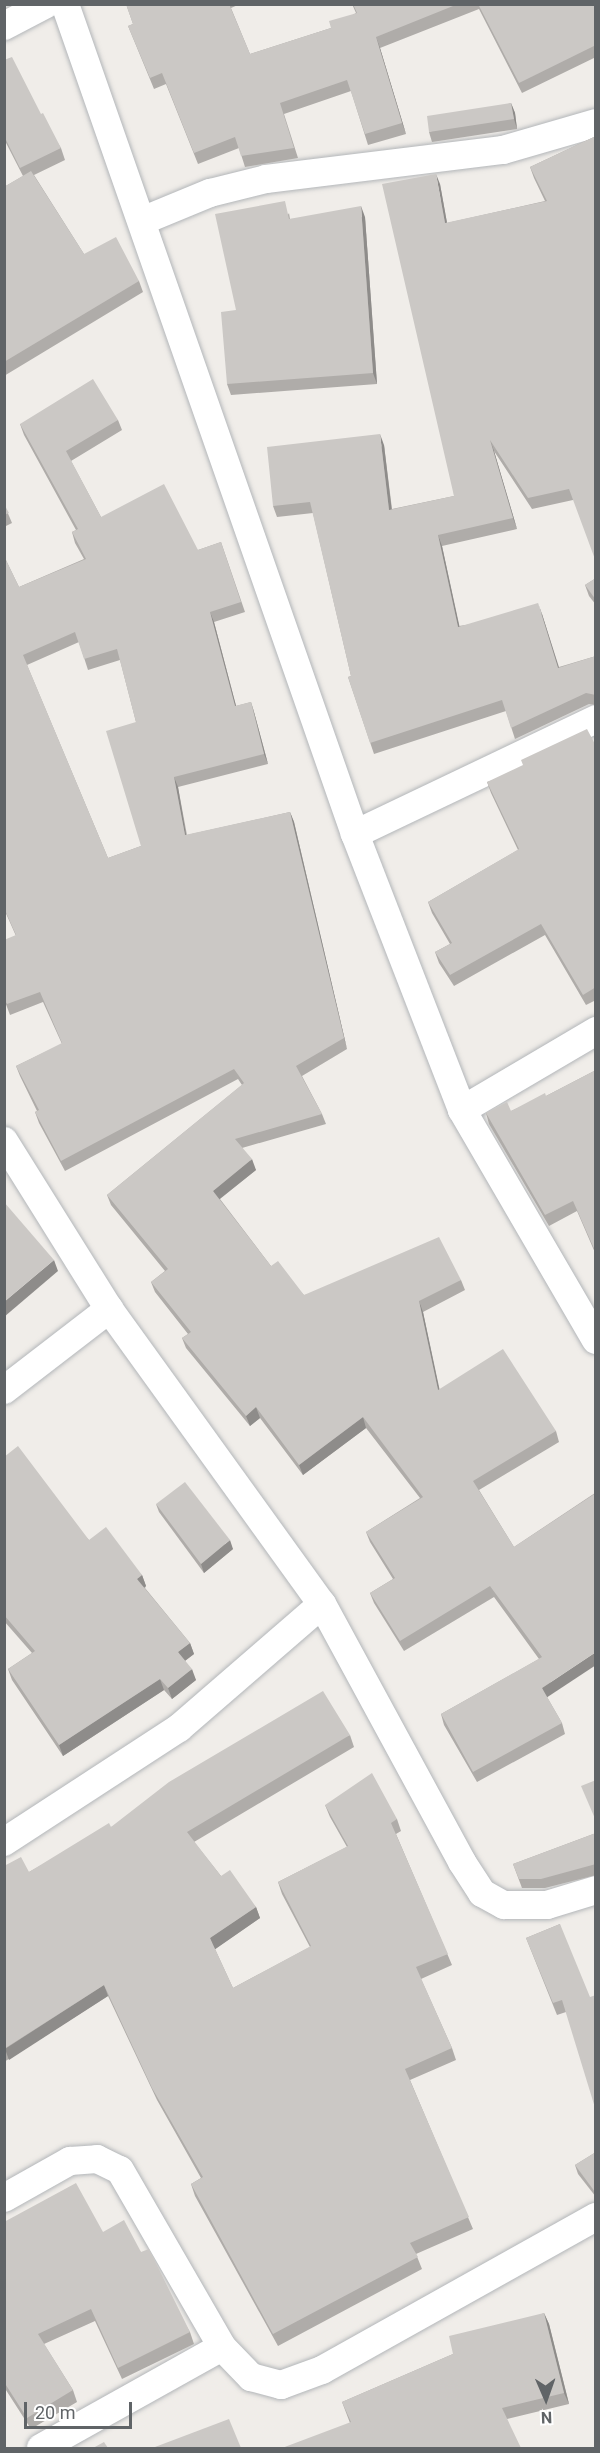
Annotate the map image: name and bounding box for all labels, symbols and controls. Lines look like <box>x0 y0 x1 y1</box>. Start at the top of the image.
north arrow <box>516 2369 576 2429</box>
scale bar <box>27 2390 135 2428</box>
text: 20 m <box>35 2402 75 2423</box>
text: N <box>541 2408 553 2427</box>

